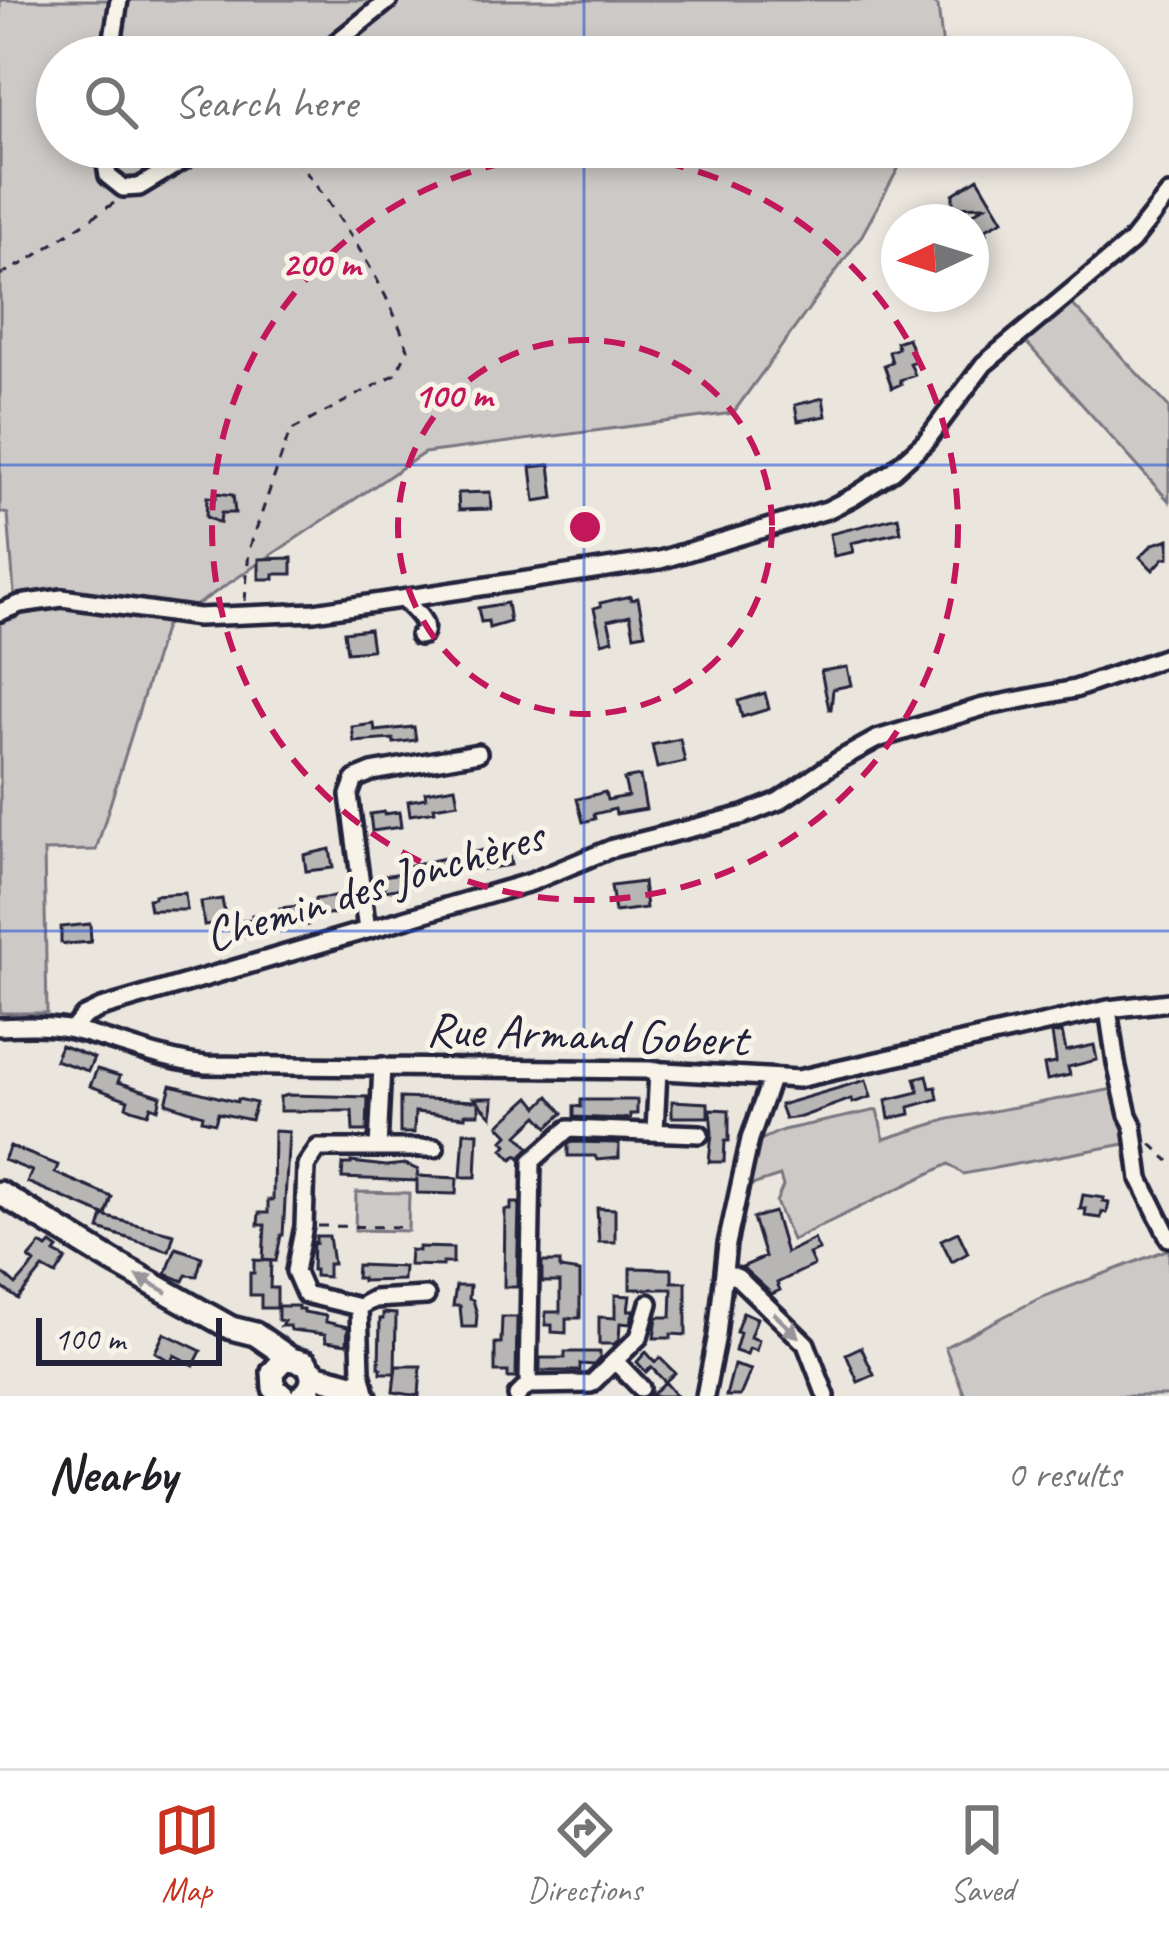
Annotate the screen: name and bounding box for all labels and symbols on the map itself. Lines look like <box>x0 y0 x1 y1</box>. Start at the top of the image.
north arrow <box>881 204 989 312</box>
text: 200 m <box>282 241 363 287</box>
text: 100 m <box>414 372 495 418</box>
centre of rings <box>564 506 606 548</box>
street label: Chemin des Jonchères <box>197 804 554 965</box>
street label: Rue Armand Gobert <box>425 998 753 1070</box>
one-way arrow <box>135 1274 169 1295</box>
one-way arrow <box>771 1311 800 1339</box>
scale bar <box>36 1312 222 1365</box>

